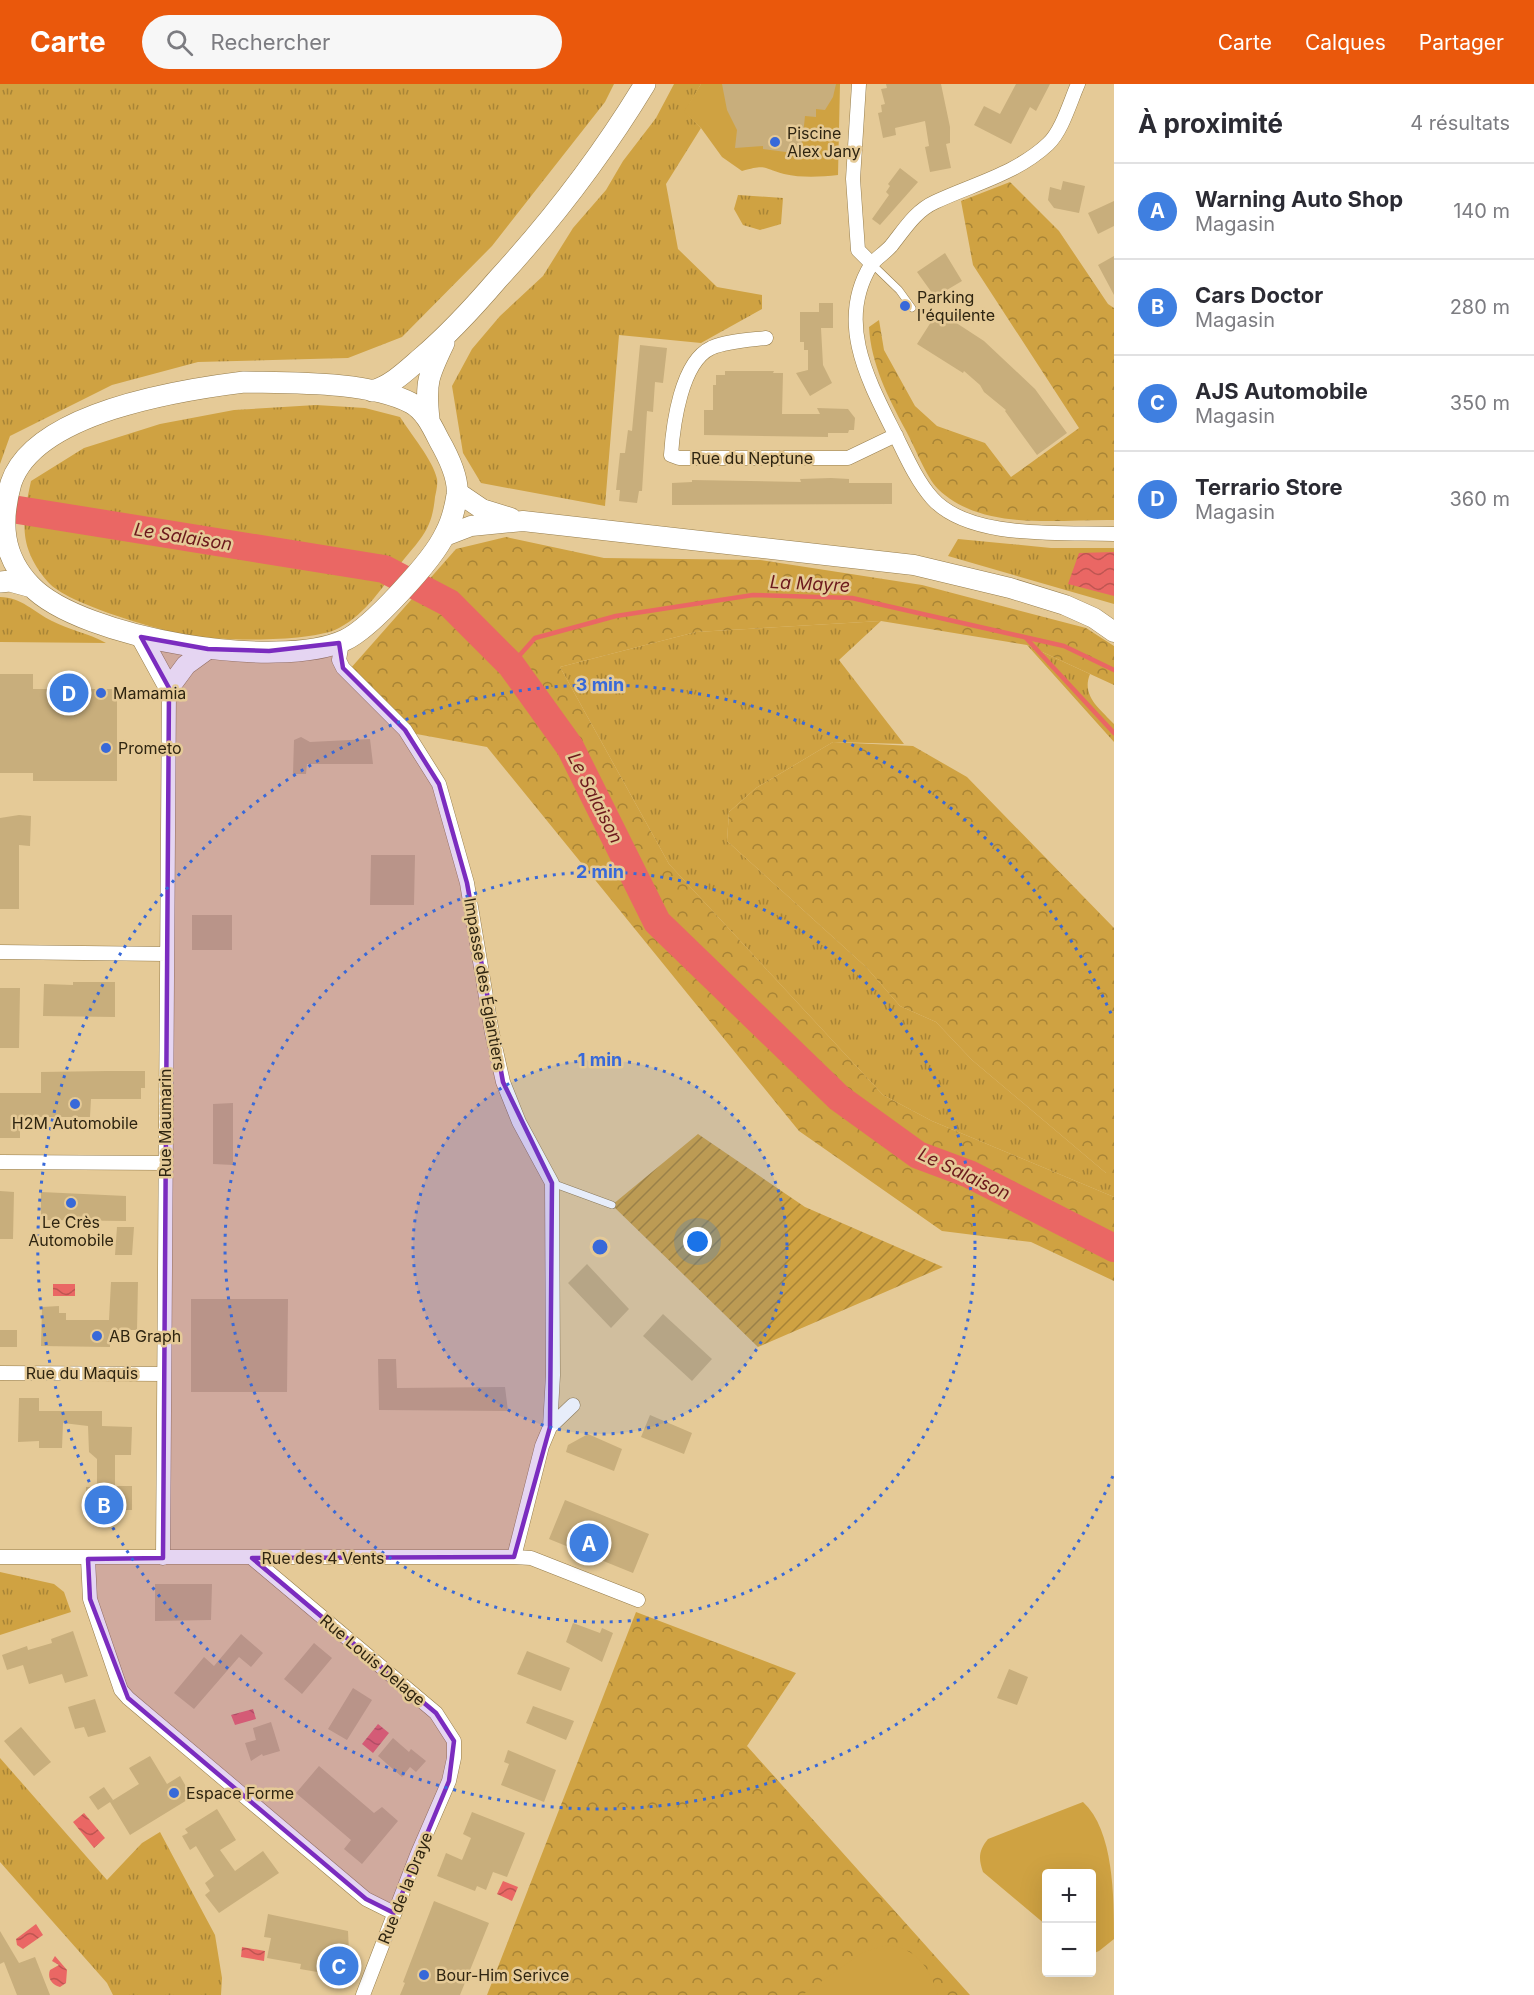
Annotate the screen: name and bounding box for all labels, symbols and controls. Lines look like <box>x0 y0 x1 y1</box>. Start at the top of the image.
search box <box>142 15 562 69</box>
text: Carte <box>30 25 106 59</box>
icon: search <box>163 26 196 59</box>
text: Rechercher <box>211 29 330 55</box>
text: Carte <box>1218 30 1272 55</box>
text: Calques <box>1305 30 1386 55</box>
text: Partager <box>1419 30 1504 55</box>
text: À proximité <box>1138 108 1283 139</box>
text: 4 résultats <box>1410 111 1510 135</box>
place label: Piscine Alex Jany <box>787 123 860 161</box>
marker: Piscine Alex Jany <box>768 135 782 149</box>
text: Warning Auto Shop <box>1195 186 1403 212</box>
text: A <box>1150 199 1165 223</box>
text: 140 m <box>1453 199 1510 223</box>
text: Magasin <box>1195 212 1275 236</box>
text: Cars Doctor <box>1195 282 1323 308</box>
place label: Parking l'équilente <box>917 287 995 325</box>
text: B <box>1151 295 1164 319</box>
text: 280 m <box>1450 295 1510 319</box>
marker: Parking l'équilente <box>898 299 912 313</box>
text: Magasin <box>1195 308 1275 332</box>
text: AJS Automobile <box>1195 378 1368 404</box>
text: C <box>1150 391 1165 415</box>
text: 350 m <box>1450 391 1510 415</box>
text: Magasin <box>1195 404 1275 428</box>
street label: Rue du Neptune <box>691 448 813 468</box>
text: Terrario Store <box>1195 474 1343 500</box>
text: D <box>1150 487 1165 511</box>
text: 360 m <box>1449 487 1510 511</box>
text: Magasin <box>1195 500 1275 524</box>
water label: Le Salaison <box>133 518 234 555</box>
water label: La Mayre <box>769 571 851 596</box>
pin: D <box>50 670 88 716</box>
text: 3 min <box>576 674 624 695</box>
place label: Mamamia <box>113 683 186 703</box>
marker: Mamamia <box>94 686 108 700</box>
place label: Prometo <box>118 738 182 758</box>
marker: Prometo <box>99 741 113 755</box>
water label: Le Salaison <box>564 749 627 847</box>
text: 2 min <box>576 861 624 882</box>
street label: Impasse des Églantiers <box>460 896 510 1072</box>
text: 1 min <box>578 1049 622 1070</box>
street label: Rue Maumarin <box>155 1068 175 1178</box>
marker: H2M Automobile <box>68 1097 82 1111</box>
place label: H2M Automobile <box>12 1113 138 1133</box>
water label: Le Salaison <box>915 1143 1013 1204</box>
marker: Le Crès Automobile <box>64 1196 78 1210</box>
place label: Le Crès Automobile <box>28 1212 114 1250</box>
your location <box>683 1227 712 1256</box>
centre of rings <box>590 1237 610 1257</box>
place label: AB Graph <box>109 1326 181 1346</box>
marker: AB Graph <box>90 1329 104 1343</box>
street label: Rue du Maquis <box>26 1363 138 1383</box>
pin: B <box>84 1482 124 1528</box>
pin: A <box>570 1520 608 1566</box>
street label: Rue des 4 Vents <box>261 1548 385 1568</box>
street label: Rue Louis Delage <box>316 1610 430 1710</box>
place label: Espace Forme <box>186 1783 294 1803</box>
marker: Espace Forme <box>167 1786 181 1800</box>
street label: Rue de la Draye <box>373 1829 437 1947</box>
map controls <box>1042 1869 1096 1977</box>
button: + <box>1042 1869 1096 1923</box>
button: − <box>1042 1923 1096 1977</box>
pin: C <box>320 1944 358 1988</box>
place label: Bour-Him Serivce <box>436 1965 569 1985</box>
marker: Bour-Him Serivce <box>417 1968 431 1982</box>

